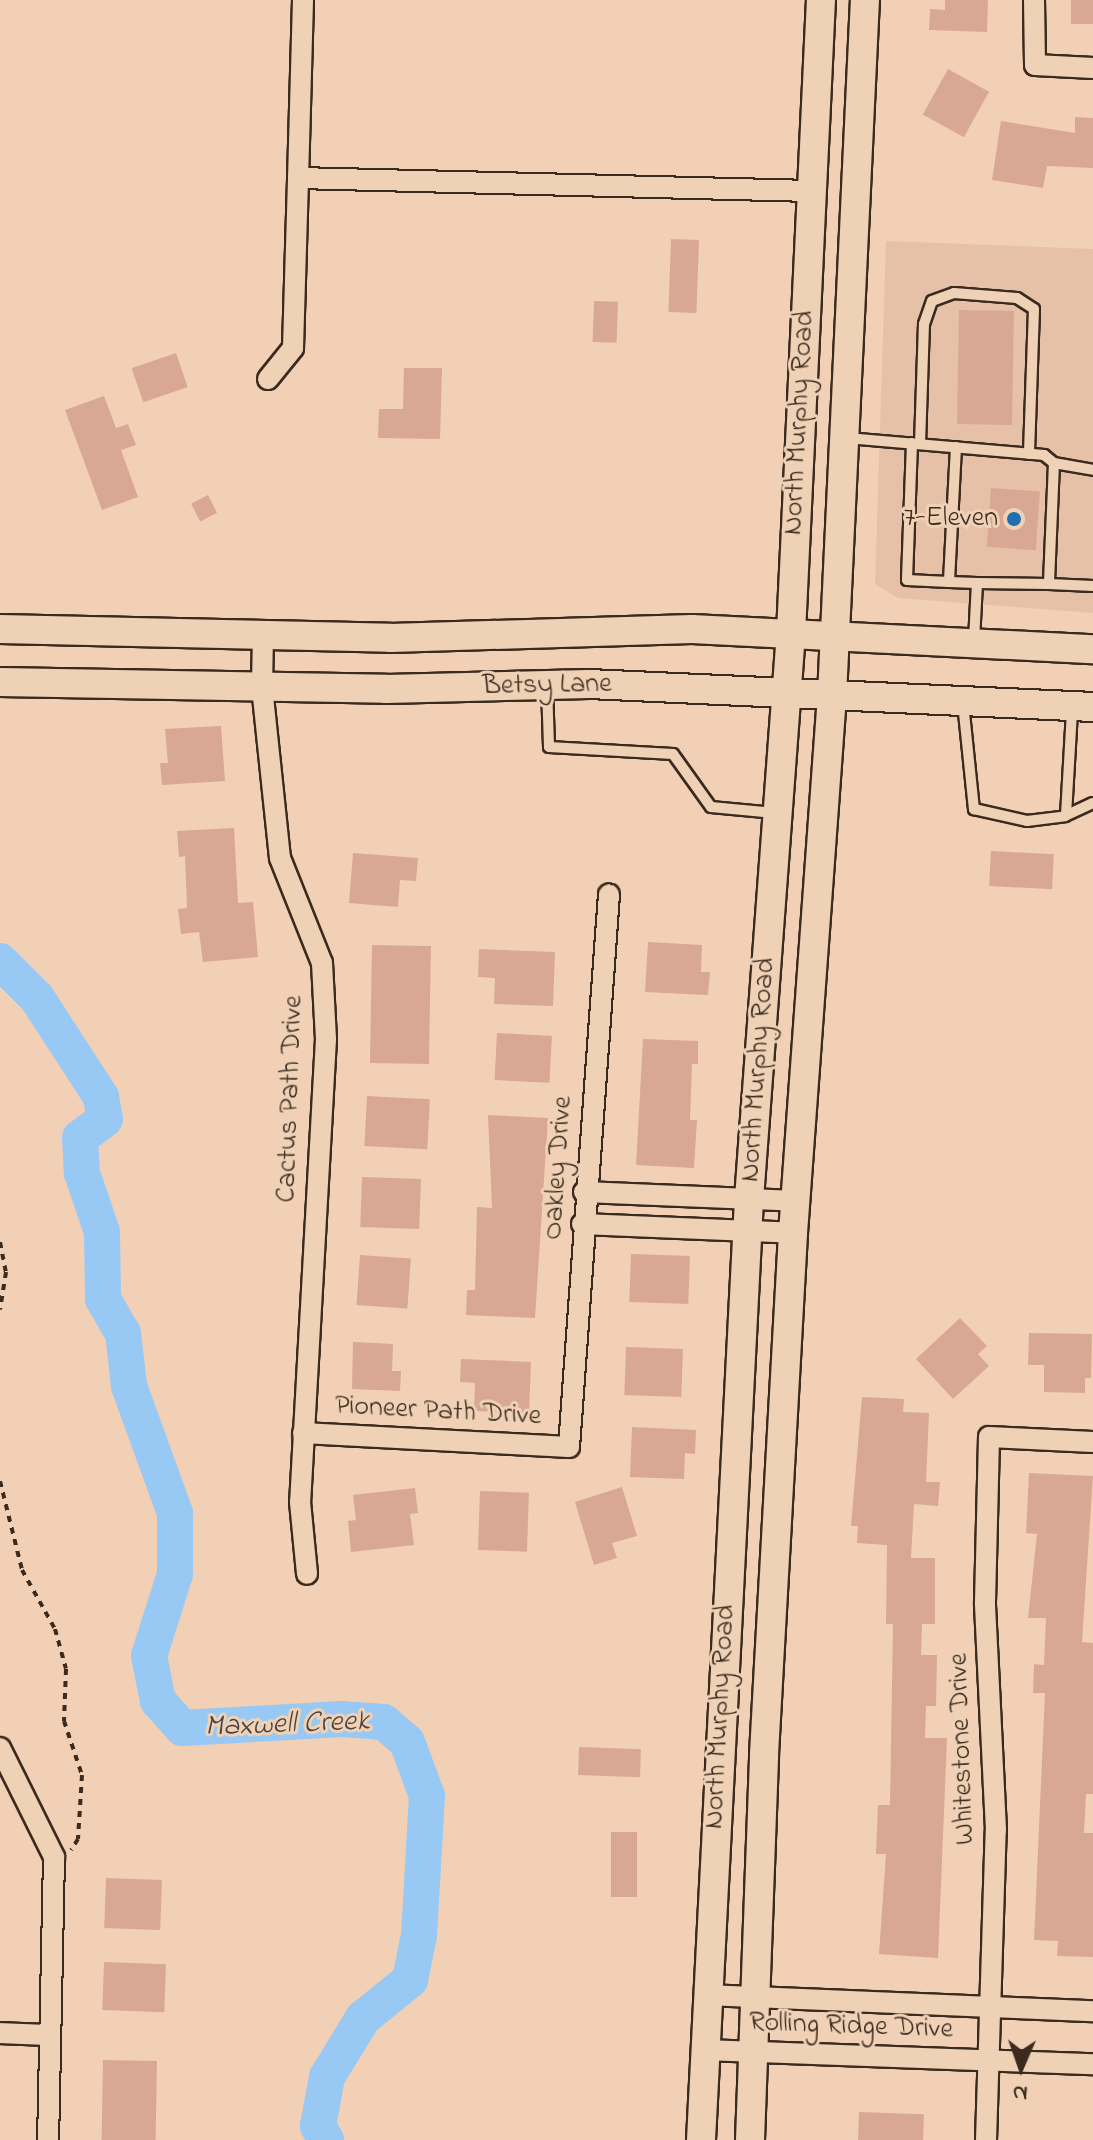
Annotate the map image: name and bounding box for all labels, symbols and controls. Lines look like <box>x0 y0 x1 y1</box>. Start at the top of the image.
street label: North Murphy Road <box>777 310 823 536</box>
place label: 7-Eleven <box>904 502 998 536</box>
marker: 7-Eleven <box>1005 510 1023 528</box>
street label: Betsy Lane <box>482 668 612 704</box>
street label: North Murphy Road <box>734 957 784 1183</box>
street label: Cactus Path Drive <box>271 995 311 1203</box>
street label: Oakley Drive <box>537 1095 581 1241</box>
street label: Pioneer Path Drive <box>334 1390 542 1434</box>
street label: North Murphy Road <box>698 1604 744 1830</box>
street label: Whitestone Drive <box>943 1652 983 1846</box>
water label: Maxwell Creek <box>204 1704 370 1746</box>
street label: Rolling Ridge Drive <box>749 2007 953 2047</box>
north arrow <box>981 2028 1061 2108</box>
text: N <box>1012 2076 1028 2108</box>

